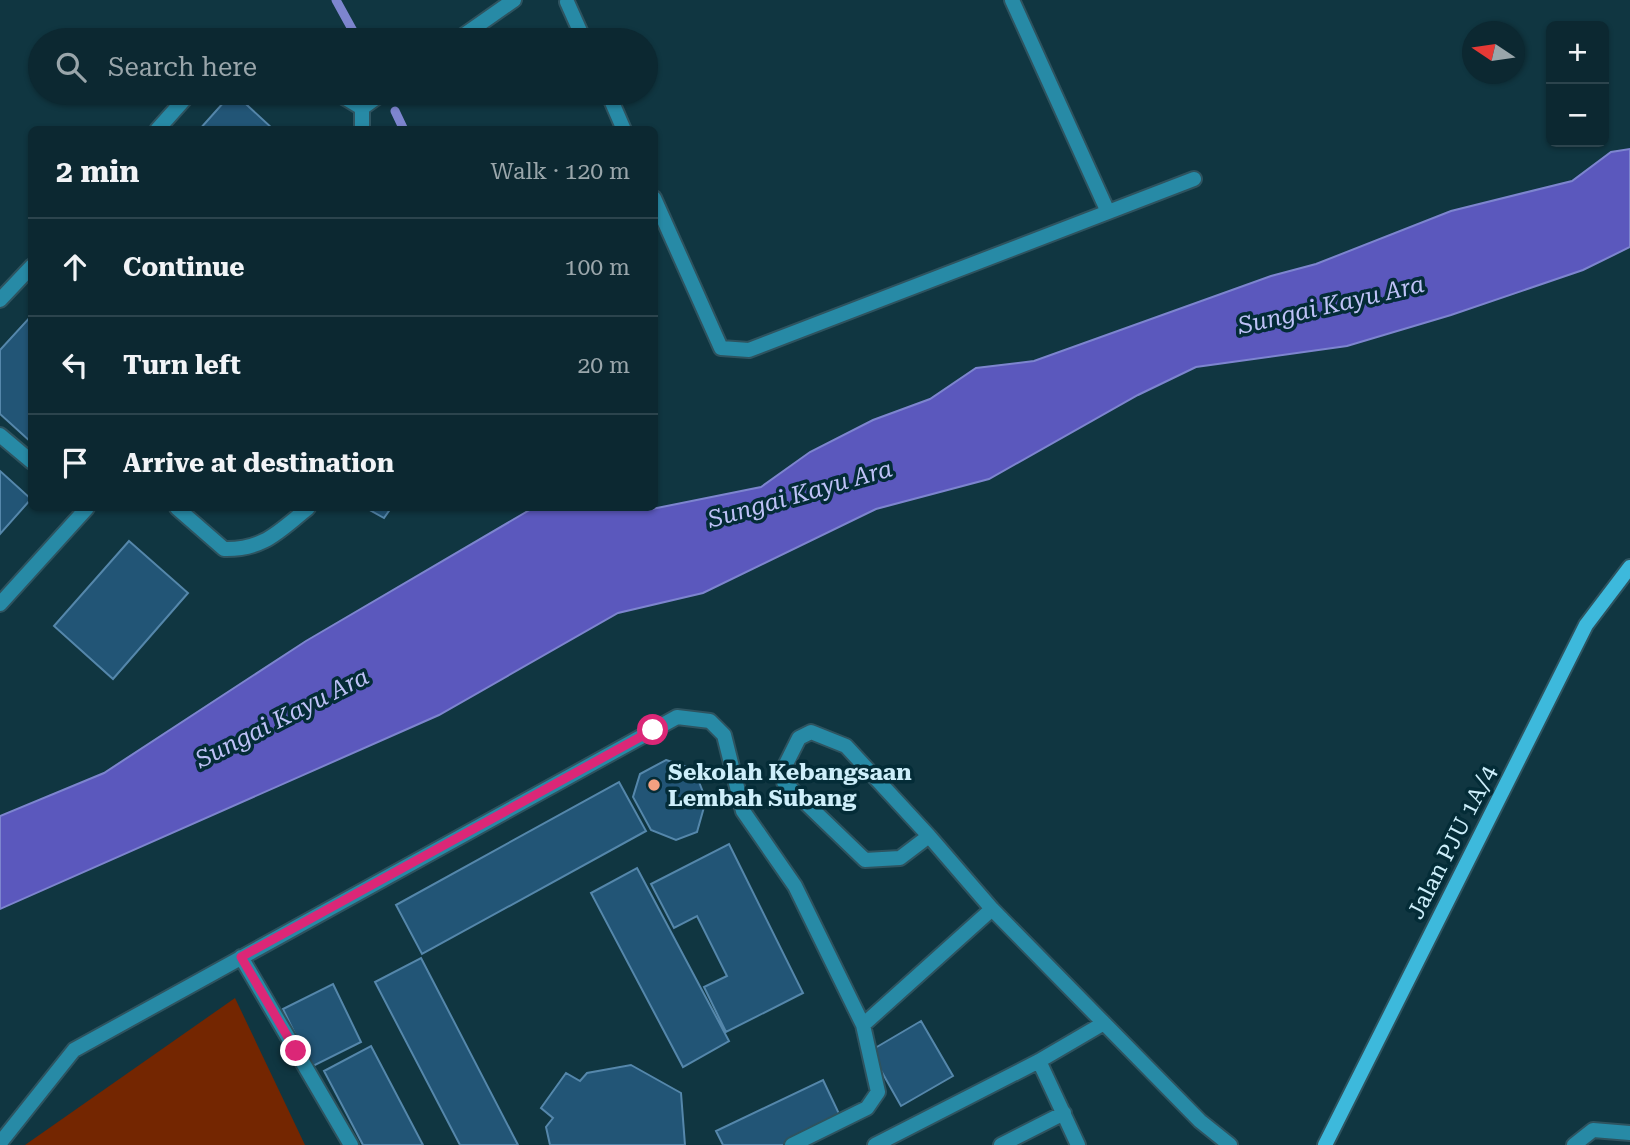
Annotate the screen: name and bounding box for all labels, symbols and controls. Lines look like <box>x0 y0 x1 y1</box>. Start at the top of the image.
north arrow <box>1462 21 1525 84</box>
map controls <box>1546 21 1609 147</box>
button: + <box>1546 21 1609 84</box>
search box <box>28 28 658 105</box>
icon: search <box>52 48 90 86</box>
text: Search here <box>108 52 257 82</box>
button: − <box>1546 84 1609 147</box>
text: 2 min <box>56 154 139 189</box>
text: Walk · 120 m <box>491 158 630 185</box>
icon: ahead <box>56 248 94 286</box>
text: Continue <box>123 252 245 282</box>
text: 100 m <box>565 254 630 281</box>
water label: Sungai Kayu Ara <box>1234 270 1427 340</box>
icon: left <box>56 346 94 384</box>
text: Turn left <box>123 350 241 380</box>
text: 20 m <box>577 352 630 379</box>
icon: arrive <box>56 444 94 482</box>
text: Arrive at destination <box>123 448 394 478</box>
water label: Sungai Kayu Ara <box>704 454 895 534</box>
water label: Sungai Kayu Ara <box>190 662 373 774</box>
route start <box>637 714 668 745</box>
place label: Sekolah Kebangsaan Lembah Subang <box>668 759 912 812</box>
street label: Jalan PJU 1A/4 <box>1402 761 1503 923</box>
marker: Sekolah Kebangsaan Lembah Subang <box>646 777 662 793</box>
route end <box>280 1035 311 1066</box>

